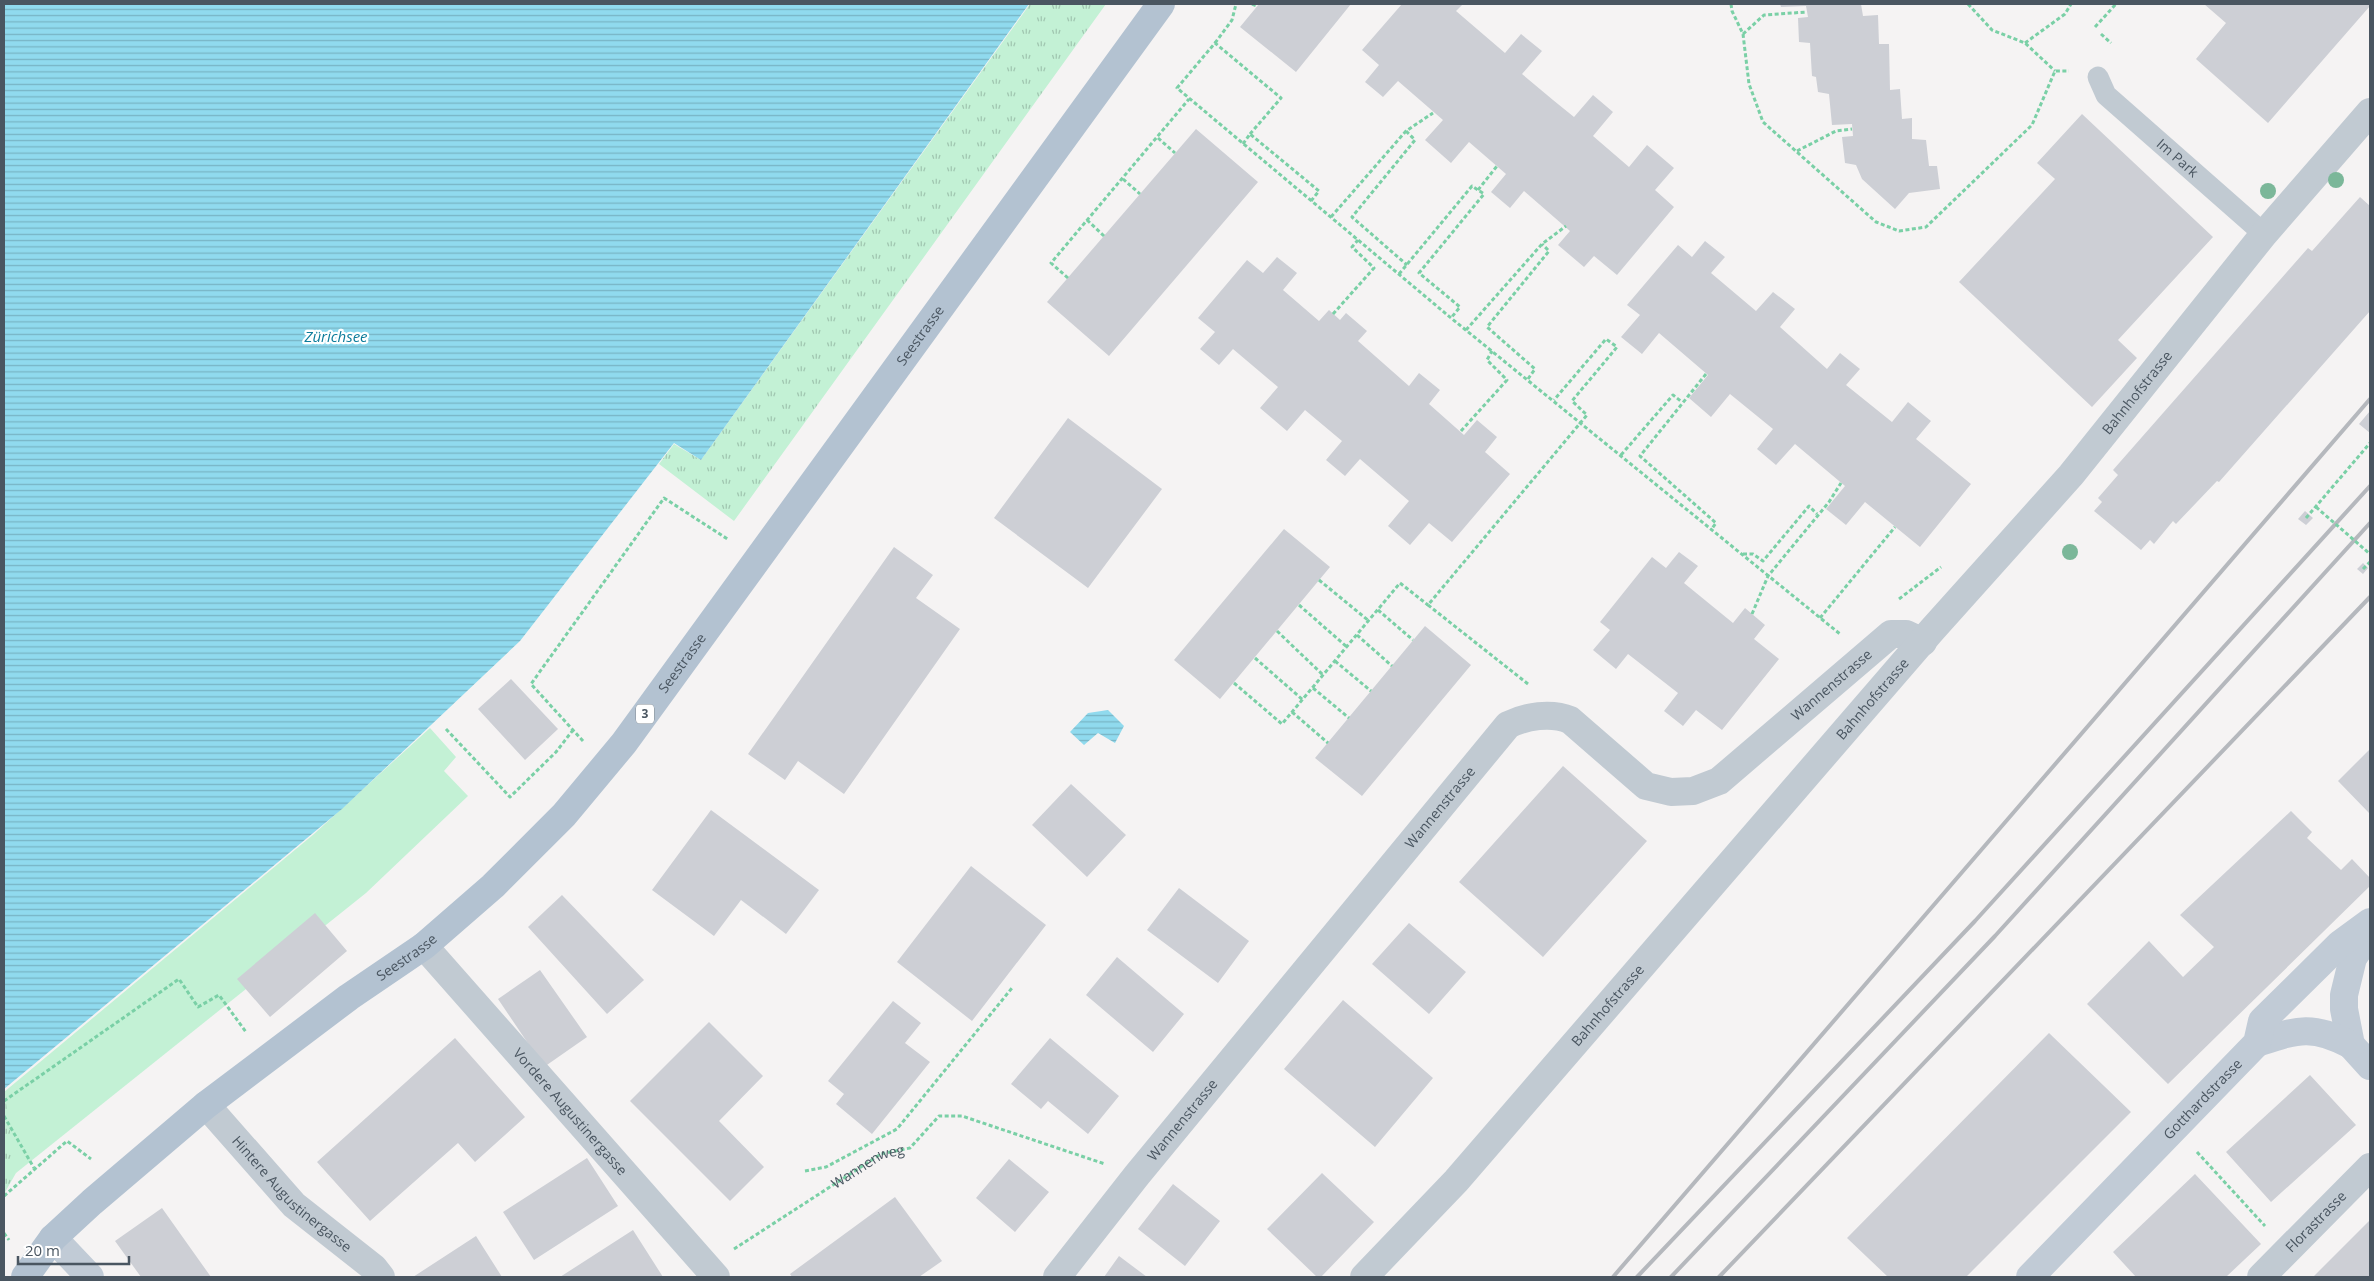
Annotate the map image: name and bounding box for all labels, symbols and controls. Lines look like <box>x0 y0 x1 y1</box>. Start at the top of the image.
street label: Im Park <box>2153 134 2203 182</box>
street label: Seestrasse <box>892 301 948 369</box>
water label: Zürichsee <box>303 326 368 346</box>
street label: Bahnhofstrasse <box>2097 346 2176 438</box>
street label: Seestrasse <box>653 629 710 697</box>
street label: Wannenstrasse <box>1787 644 1876 724</box>
street label: Bahnhofstrasse <box>1831 654 1913 743</box>
road number: 3 <box>636 704 654 724</box>
street label: Wannenstrasse <box>1400 762 1479 852</box>
street label: Seestrasse <box>372 929 441 985</box>
street label: Bahnhofstrasse <box>1567 960 1648 1050</box>
street label: Vordere Augustinergasse <box>509 1044 632 1179</box>
street label: Gotthardstrasse <box>2159 1054 2246 1143</box>
street label: Wannenstrasse <box>1143 1075 1221 1165</box>
street label: Hintere Augustinergasse <box>228 1131 356 1256</box>
street label: Wannenweg <box>827 1139 906 1193</box>
street label: Florastrasse <box>2281 1186 2350 1256</box>
scale bar <box>18 1234 129 1266</box>
text: 20 m <box>25 1240 60 1260</box>

